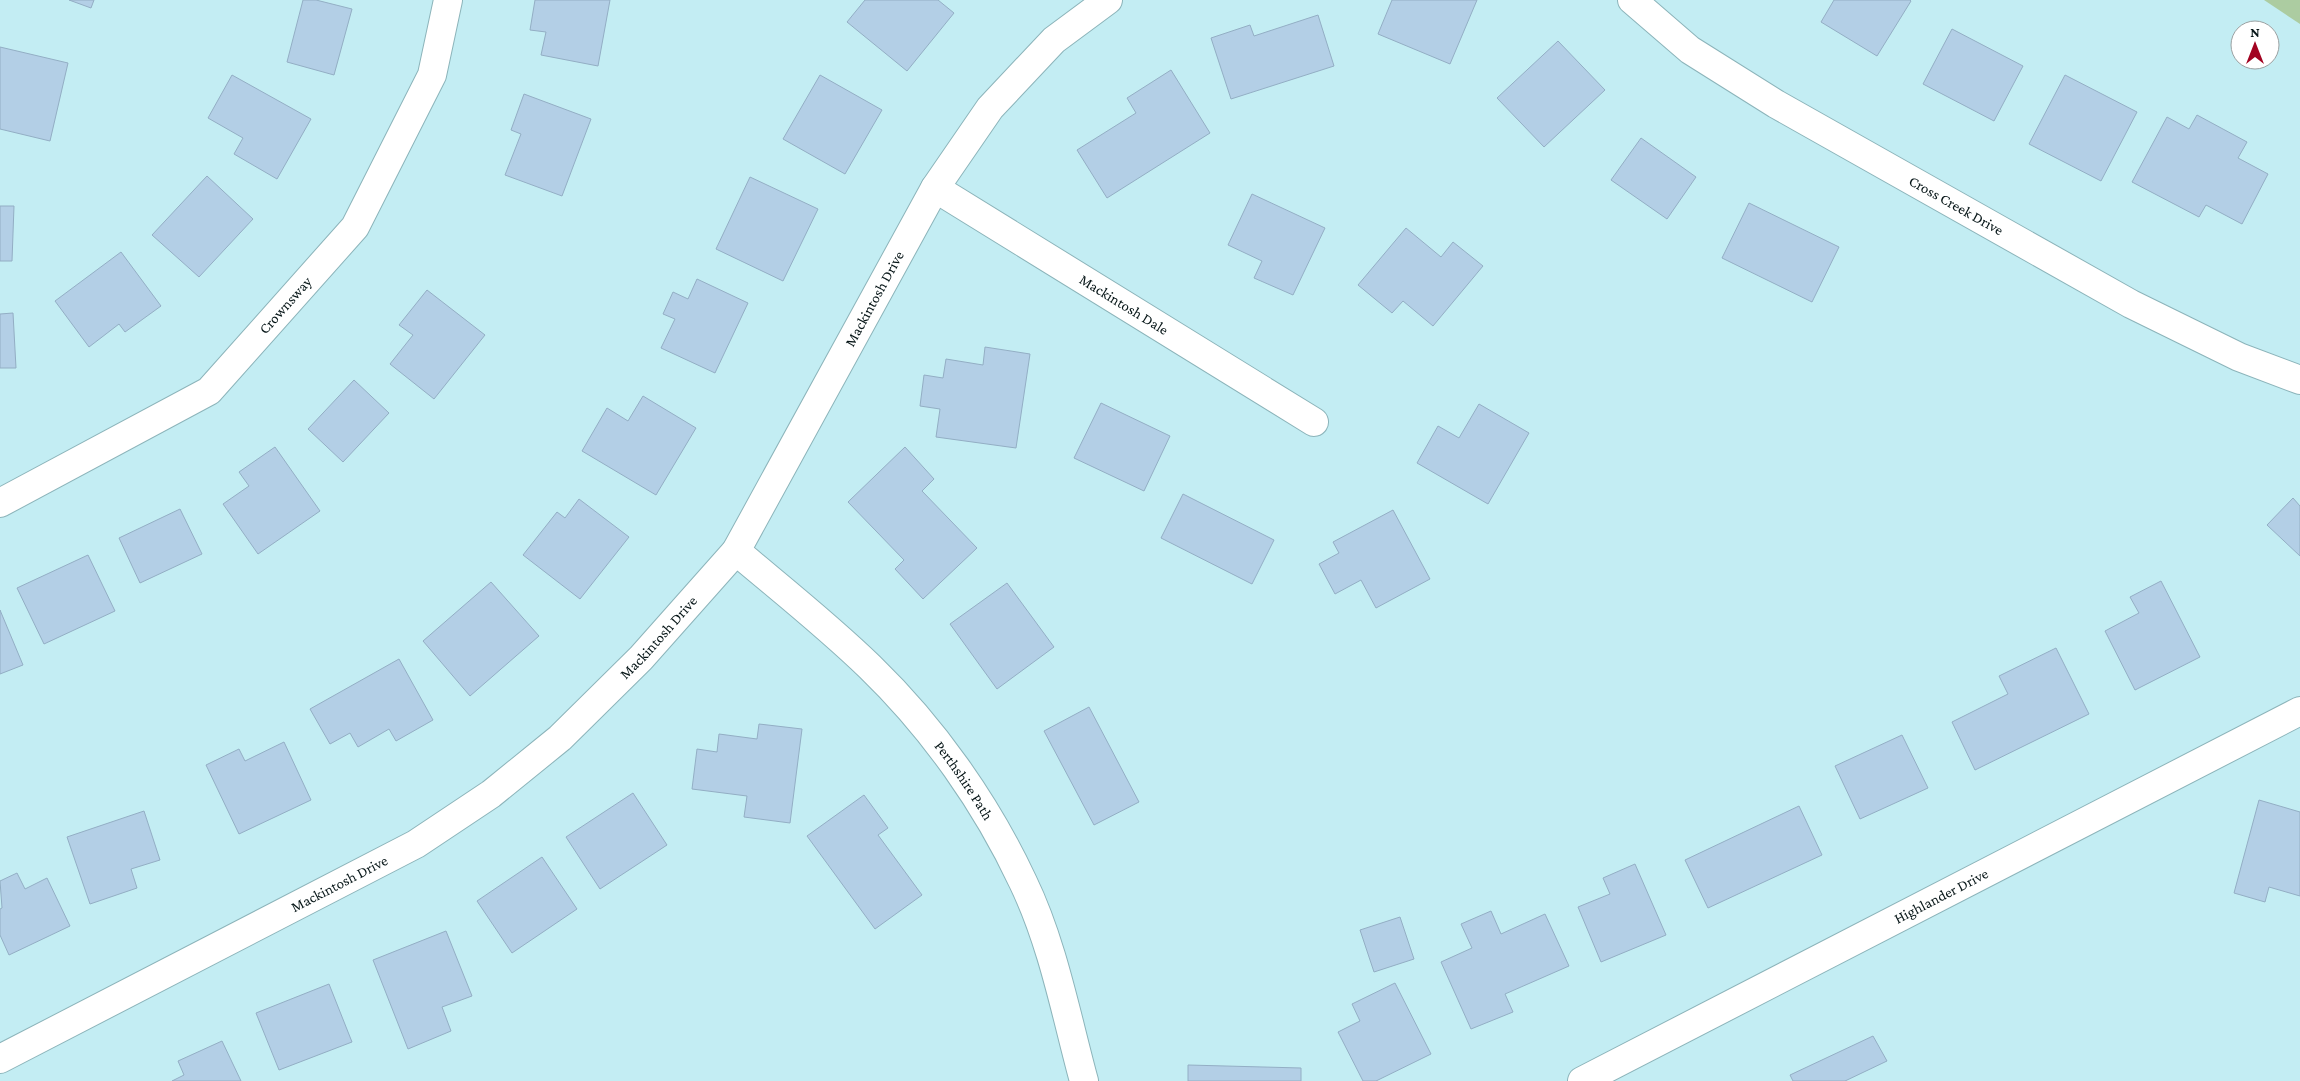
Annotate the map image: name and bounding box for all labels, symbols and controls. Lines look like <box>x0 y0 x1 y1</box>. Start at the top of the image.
north arrow <box>2230 20 2280 70</box>
text: N <box>2250 24 2260 40</box>
street label: Cross Creek Drive <box>1906 173 2007 239</box>
street label: Mackintosh Drive <box>842 248 907 349</box>
street label: Mackintosh Dale <box>1077 271 1172 338</box>
street label: Crownsway <box>256 273 316 337</box>
street label: Mackintosh Drive <box>617 592 700 682</box>
street label: Perthshire Path <box>931 738 996 823</box>
street label: Mackintosh Drive <box>288 852 391 915</box>
street label: Highlander Drive <box>1891 865 1991 927</box>

